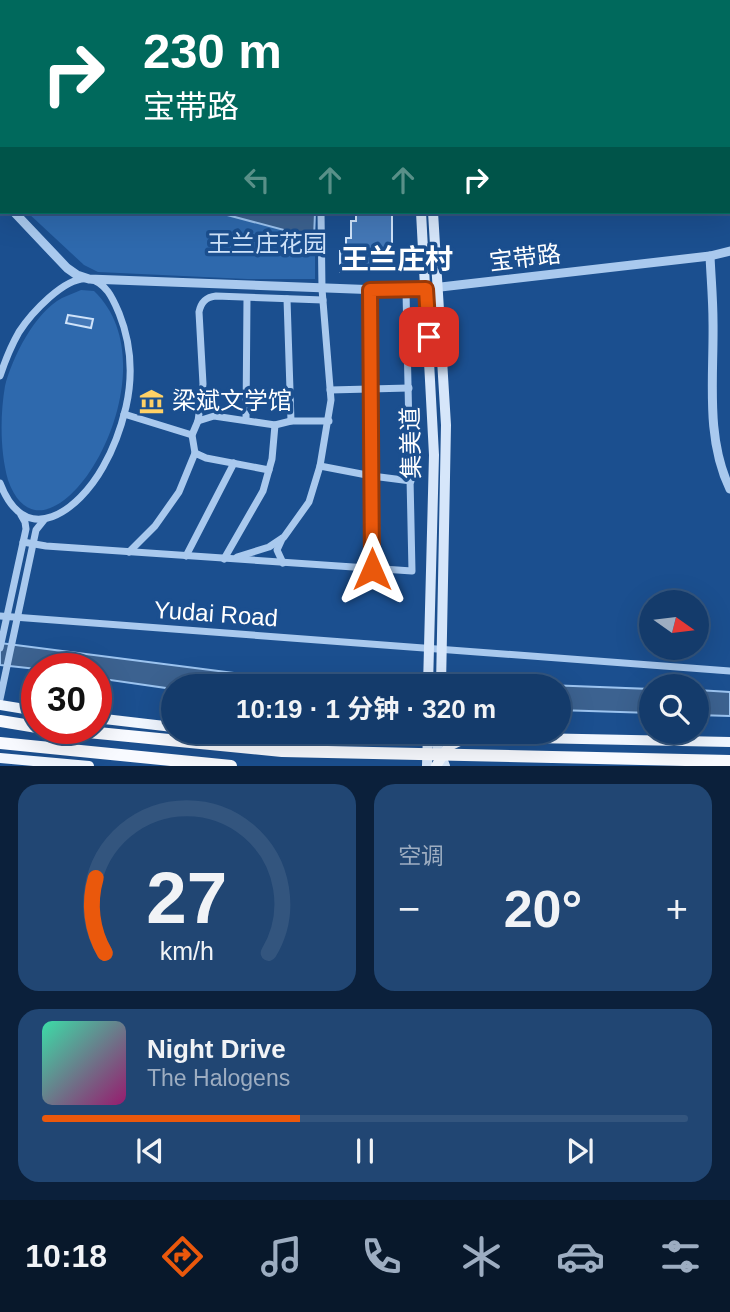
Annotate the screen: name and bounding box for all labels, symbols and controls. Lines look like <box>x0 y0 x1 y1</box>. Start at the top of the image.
text: 230 m <box>143 24 282 78</box>
icon: right <box>28 28 119 119</box>
text: 宝带路 <box>143 89 239 125</box>
icon: left <box>238 161 276 199</box>
icon: ahead <box>311 161 349 199</box>
icon: ahead <box>384 161 422 199</box>
icon: right <box>457 161 495 199</box>
park label: 王兰庄花园 <box>207 230 327 257</box>
street label: 宝带路 <box>488 240 562 275</box>
district label: 王兰庄村 <box>341 244 453 275</box>
pin <box>399 307 459 367</box>
icon: arrive <box>410 318 448 356</box>
museum icon: 梁斌文学馆 <box>138 387 166 415</box>
place label: 梁斌文学馆 <box>172 387 292 414</box>
street label: 集美道 <box>396 407 425 479</box>
position arrow <box>335 532 409 606</box>
north arrow <box>639 590 709 660</box>
map controls <box>639 590 709 744</box>
street label: Yudai Road <box>153 596 279 631</box>
speed limit sign: 30 <box>21 653 112 744</box>
button: search <box>639 674 709 744</box>
text: 10:19 · 1 分钟 · 320 m <box>236 694 496 724</box>
text: 空调 <box>398 843 444 869</box>
text: 27 <box>147 858 227 939</box>
text: 20° <box>504 880 582 938</box>
text: − <box>398 888 420 930</box>
text: + <box>666 888 688 930</box>
text: km/h <box>160 937 214 965</box>
text: Night Drive <box>147 1034 286 1064</box>
text: The Halogens <box>147 1065 290 1091</box>
icon: previous <box>131 1132 169 1170</box>
icon: pause <box>346 1132 384 1170</box>
icon: next <box>561 1132 599 1170</box>
icon: directions <box>158 1232 207 1281</box>
icon: music <box>257 1232 306 1281</box>
icon: phone <box>357 1232 406 1281</box>
icon: climate <box>457 1232 506 1281</box>
icon: car <box>556 1232 605 1281</box>
icon: filters <box>656 1232 705 1281</box>
text: 10:18 <box>25 1238 107 1274</box>

